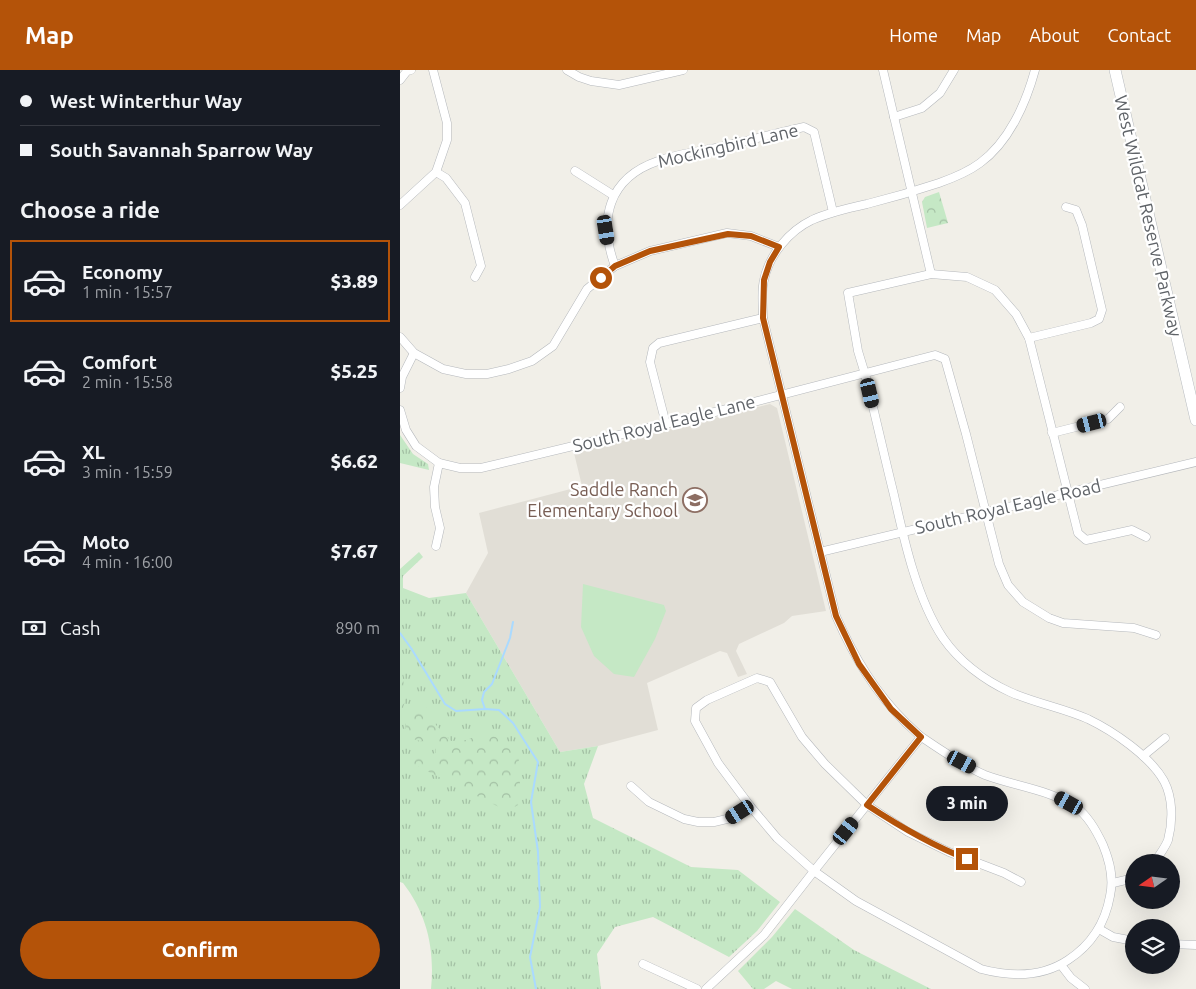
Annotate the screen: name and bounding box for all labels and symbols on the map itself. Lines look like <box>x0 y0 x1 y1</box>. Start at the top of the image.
street label: West Wildcat Reserve Parkway <box>1111 93 1187 339</box>
street label: Mockingbird Lane <box>656 119 800 171</box>
car <box>596 214 615 246</box>
route start <box>590 267 612 289</box>
car <box>859 377 880 409</box>
street label: South Royal Eagle Lane <box>570 391 757 455</box>
car <box>1075 412 1108 434</box>
street label: South Royal Eagle Road <box>913 475 1103 537</box>
place label: Saddle Ranch Elementary School <box>527 479 678 520</box>
school or university icon: Saddle Ranch Elementary School <box>682 487 708 513</box>
car <box>945 748 978 776</box>
callout: 3 min <box>926 786 1008 822</box>
car <box>1052 789 1085 817</box>
car <box>723 798 756 826</box>
car <box>830 815 861 847</box>
route end <box>956 848 978 870</box>
north arrow <box>1125 854 1180 909</box>

